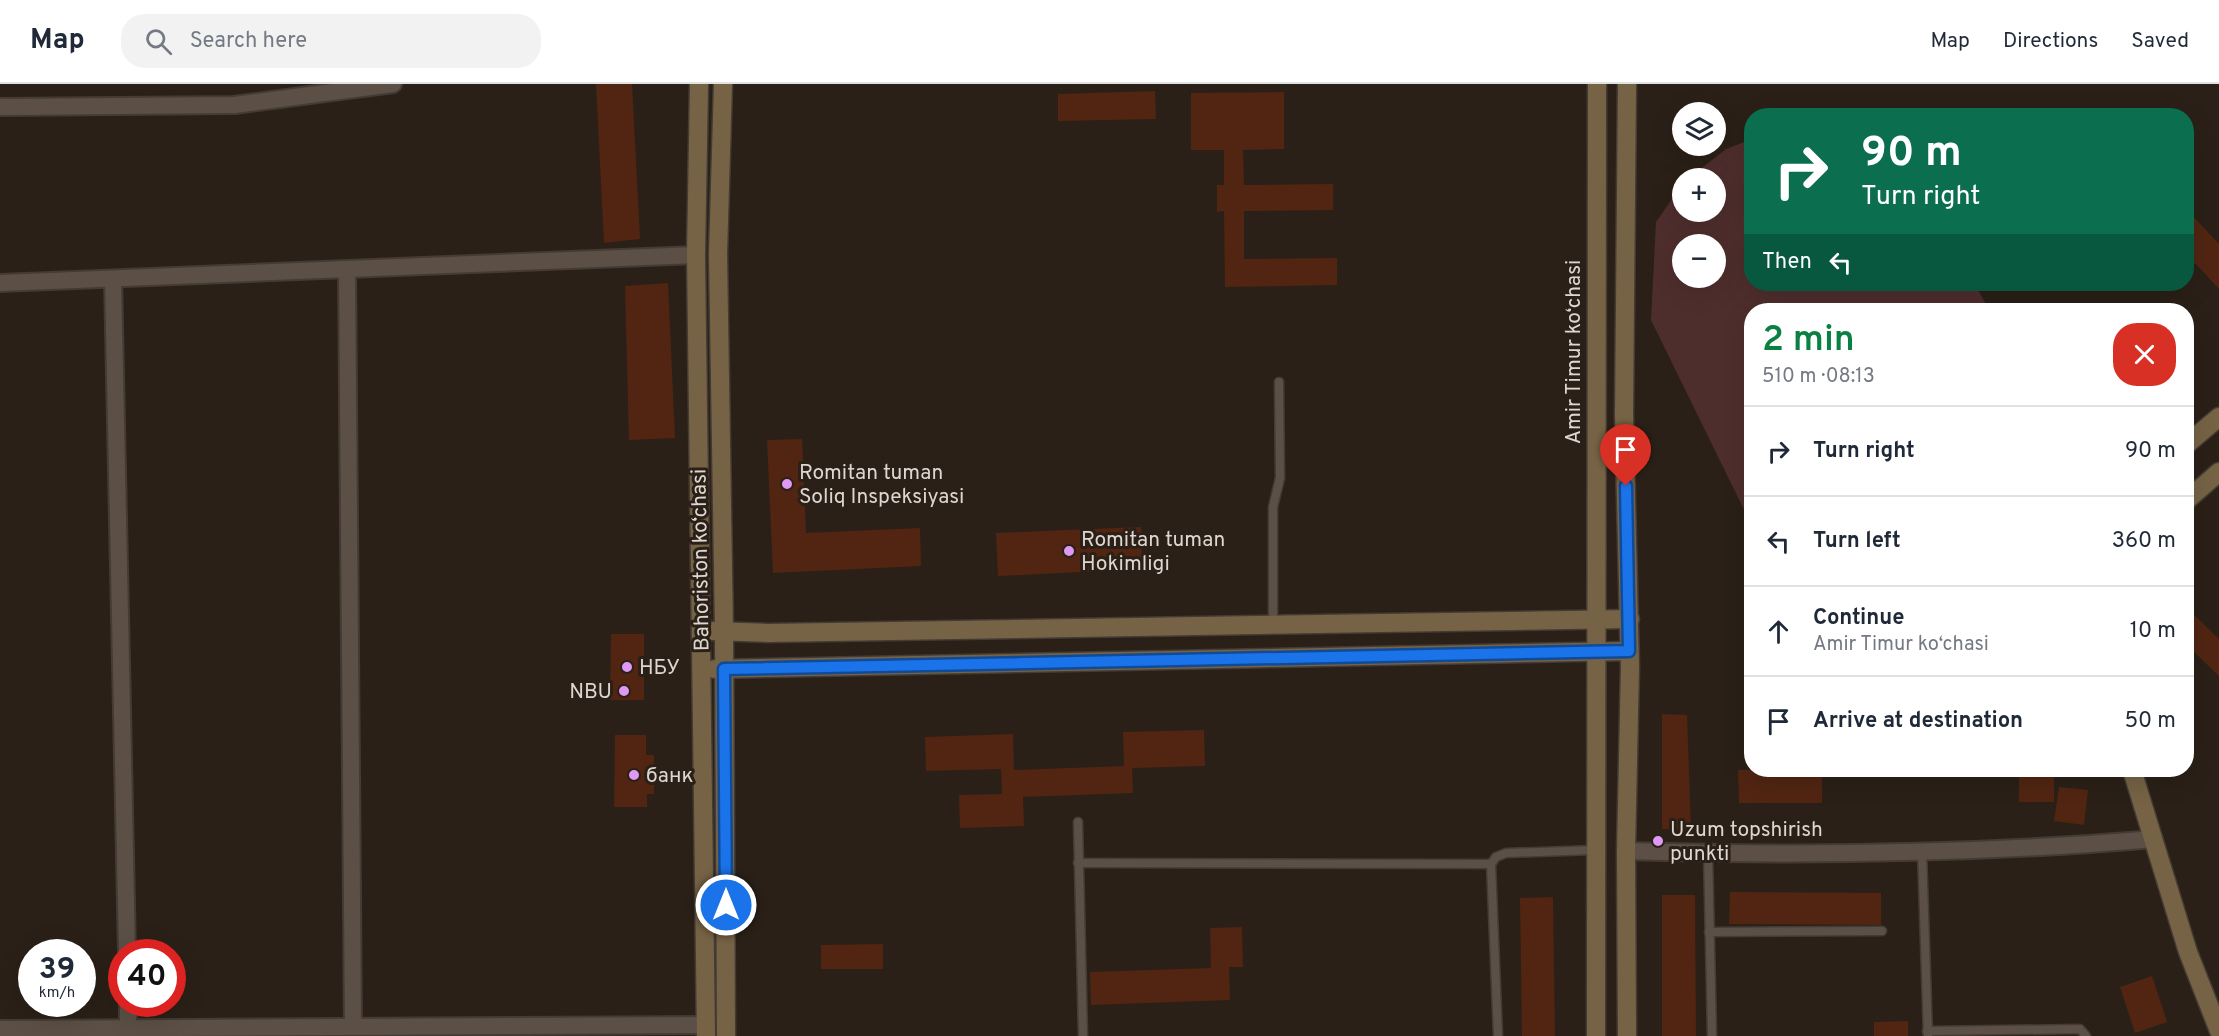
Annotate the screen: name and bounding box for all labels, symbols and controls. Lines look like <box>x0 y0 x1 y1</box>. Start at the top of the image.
search box <box>121 14 541 68</box>
text: Map <box>30 23 85 59</box>
icon: search <box>142 25 175 58</box>
text: Search here <box>190 28 307 55</box>
text: Map <box>1930 28 1970 55</box>
text: Directions <box>2003 28 2098 55</box>
text: Saved <box>2131 28 2189 55</box>
map controls <box>1672 102 1726 288</box>
button: layers <box>1672 102 1726 156</box>
text: 90 m <box>1861 128 1962 181</box>
icon: right <box>1762 132 1840 210</box>
button: + <box>1672 168 1726 222</box>
text: Turn right <box>1861 180 1980 214</box>
button: − <box>1672 234 1726 288</box>
icon: left <box>1824 246 1857 279</box>
text: Then <box>1762 249 1812 276</box>
street label: Amir Timur ko‘chasi <box>1561 260 1588 444</box>
text: 2 min <box>1762 318 1855 364</box>
button: close <box>2113 323 2176 386</box>
text: 510 m · 08:13 <box>1762 364 1875 390</box>
pin <box>1600 424 1651 486</box>
icon: arrive <box>1609 433 1642 466</box>
icon: right <box>1762 435 1795 468</box>
text: Turn right <box>1813 438 1915 465</box>
text: 90 m <box>2125 438 2176 465</box>
place label: Romitan tuman Soliq Inspeksiyasi <box>799 460 964 511</box>
street label: Bahoriston ko‘chasi <box>686 469 717 651</box>
marker: Romitan tuman Soliq Inspeksiyasi <box>780 477 794 491</box>
icon: left <box>1762 525 1795 558</box>
place label: Romitan tuman Hokimligi <box>1081 527 1225 578</box>
text: Turn left <box>1813 528 1901 555</box>
text: 360 m <box>2112 528 2176 555</box>
marker: Romitan tuman Hokimligi <box>1062 544 1076 558</box>
text: Continue <box>1813 605 1904 632</box>
icon: ahead <box>1762 615 1795 648</box>
text: 10 m <box>2130 618 2176 645</box>
text: Amir Timur ko‘chasi <box>1813 632 1989 658</box>
place label: НБУ <box>639 655 680 682</box>
marker: НБУ <box>620 660 634 674</box>
place label: NBU <box>569 679 612 706</box>
marker: NBU <box>617 684 631 698</box>
icon: arrive <box>1762 705 1795 738</box>
text: Arrive at destination <box>1813 708 2023 735</box>
text: 50 m <box>2124 708 2176 735</box>
place label: банк <box>646 763 694 790</box>
marker: банк <box>627 768 641 782</box>
place label: Uzum topshirish punkti <box>1670 817 1823 868</box>
marker: Uzum topshirish punkti <box>1651 834 1665 848</box>
position arrow <box>694 873 758 937</box>
speed limit sign: 40 <box>108 939 186 1017</box>
text: 39 <box>39 952 75 989</box>
text: km/h <box>39 984 75 1003</box>

